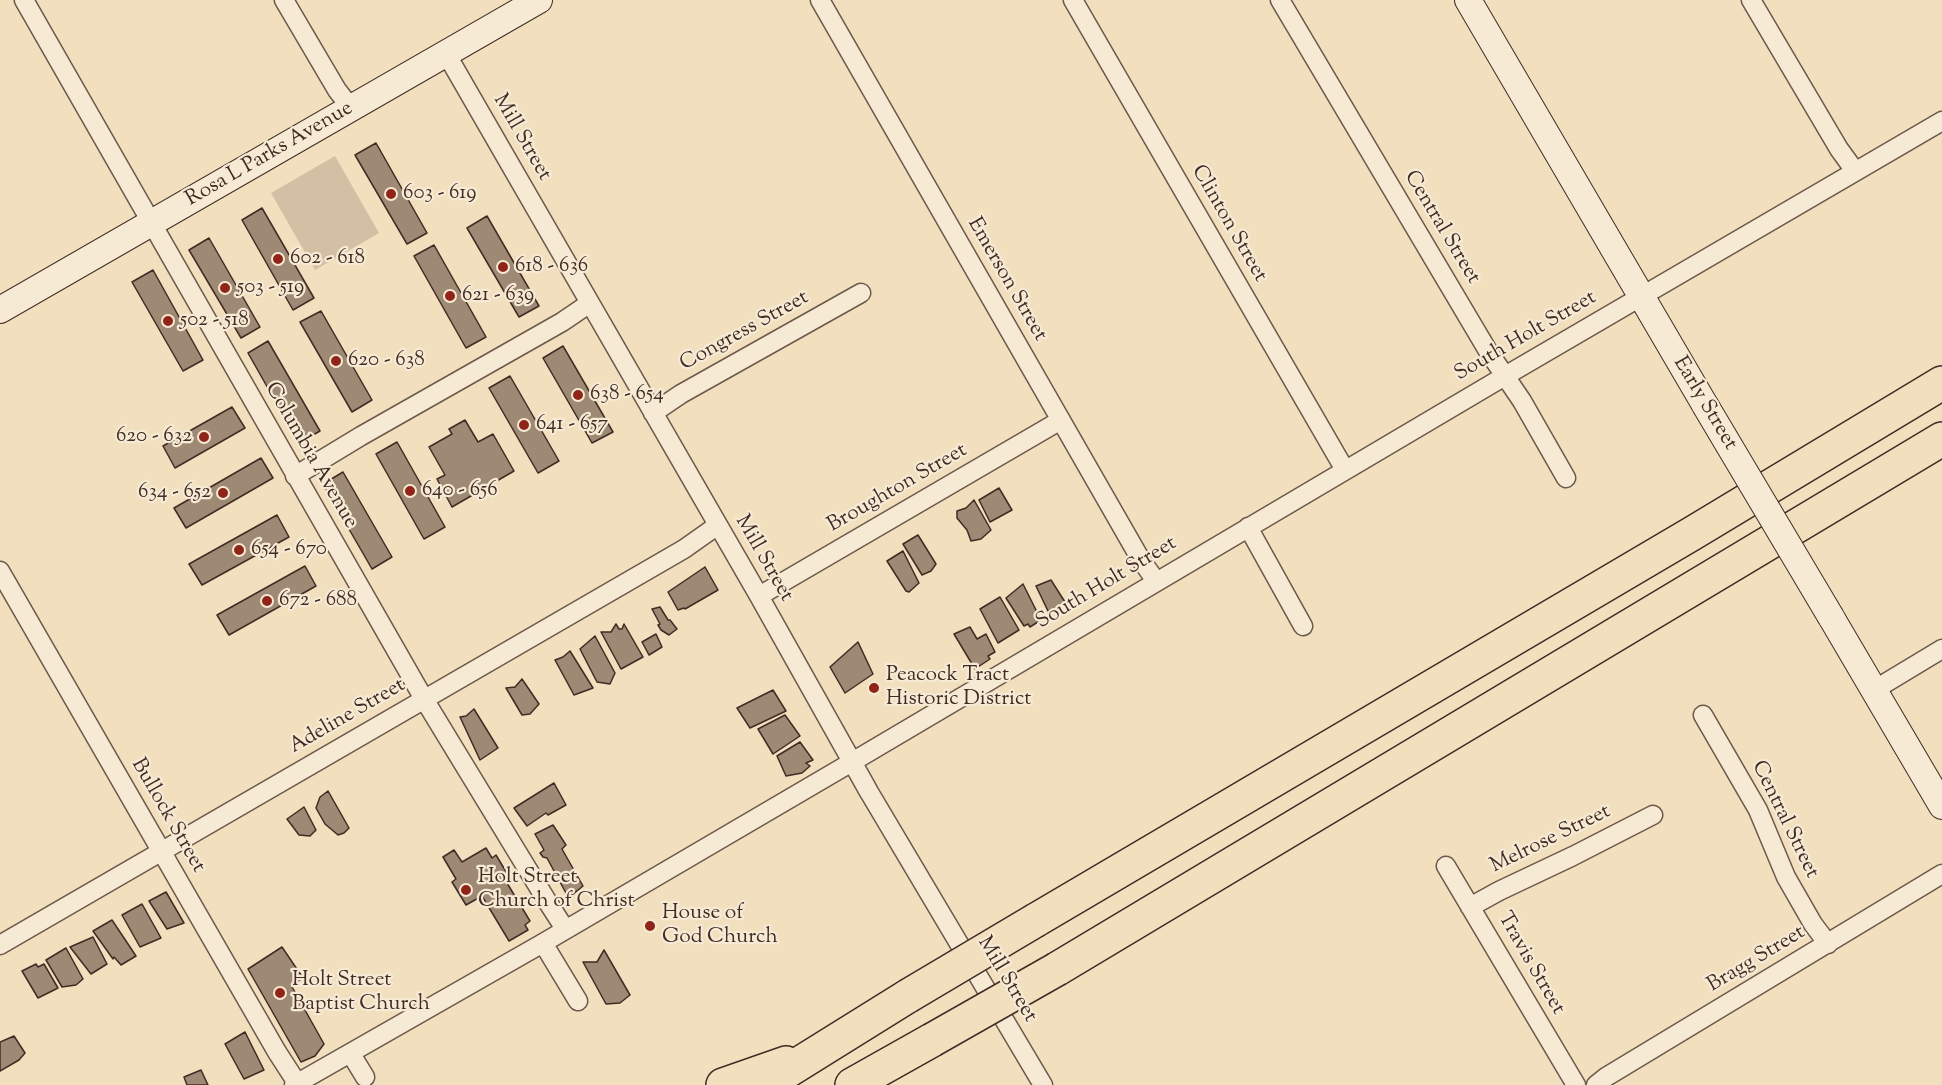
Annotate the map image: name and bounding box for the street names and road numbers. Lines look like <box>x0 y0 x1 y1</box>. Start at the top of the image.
street label: Mill Street <box>486 90 556 186</box>
street label: Rosa L Parks Avenue <box>182 97 358 213</box>
street label: Clinton Street <box>1184 161 1272 287</box>
street label: Central Street <box>1397 167 1485 289</box>
street label: Emerson Street <box>961 214 1051 346</box>
street label: Congress Street <box>676 286 814 378</box>
street label: South Holt Street <box>1451 286 1601 388</box>
street label: Early Street <box>1666 353 1742 455</box>
street label: Columbia Avenue <box>258 379 362 533</box>
street label: Broughton Street <box>824 439 972 539</box>
street label: Mill Street <box>728 511 798 607</box>
street label: South Holt Street <box>1032 532 1182 636</box>
street label: Adeline Street <box>285 674 411 760</box>
street label: Bullock Street <box>124 754 210 878</box>
street label: Central Street <box>1745 757 1823 883</box>
street label: Melrose Street <box>1487 800 1615 880</box>
street label: Travis Street <box>1491 908 1569 1020</box>
street label: Bragg Street <box>1704 921 1810 999</box>
street label: Mill Street <box>971 933 1041 1027</box>

